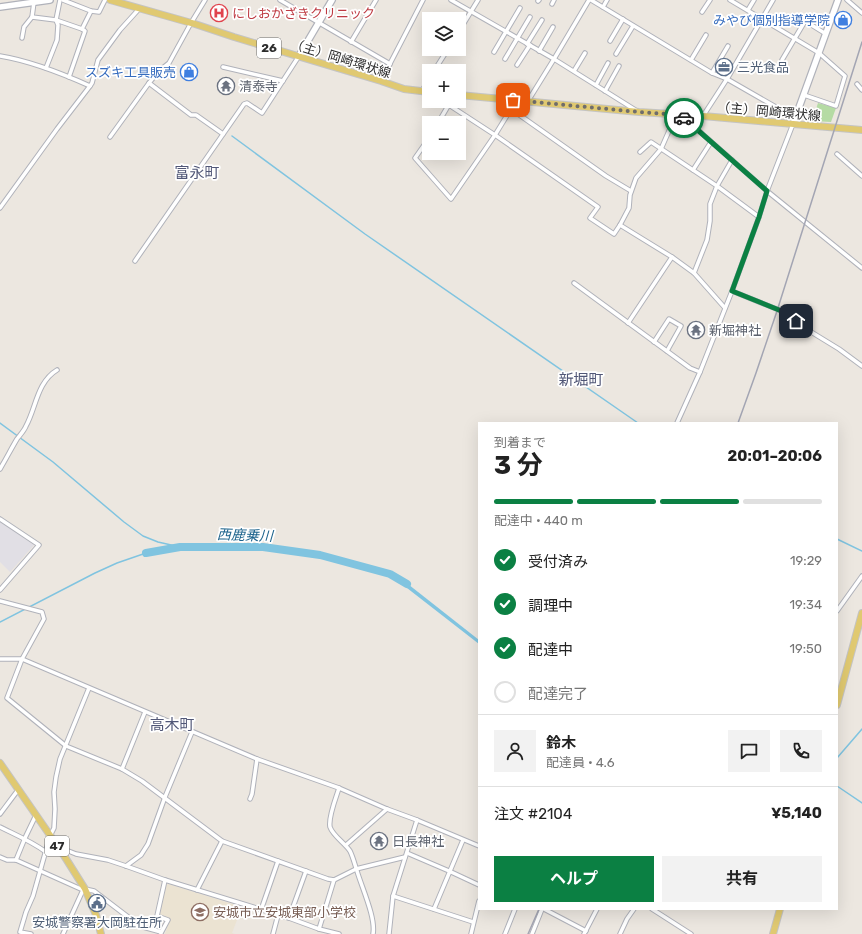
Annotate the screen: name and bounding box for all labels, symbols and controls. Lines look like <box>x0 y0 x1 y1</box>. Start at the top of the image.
hospital icon: にしおかざきクリニック <box>209 3 229 23</box>
place label: にしおかざきクリニック <box>232 6 375 21</box>
shop icon: みやび個別指導学院 <box>833 10 853 30</box>
map controls <box>422 12 466 160</box>
button: layers <box>422 12 466 56</box>
place label: みやび個別指導学院 <box>713 13 830 28</box>
street label: （主）岡崎環状線 <box>289 36 393 81</box>
road number: 26 <box>257 38 281 58</box>
office icon: 三光食品 <box>714 57 734 77</box>
place label: 三光食品 <box>737 60 789 75</box>
shop icon: スズキ工具販売 <box>179 62 199 82</box>
button: + <box>422 64 466 108</box>
place label: スズキ工具販売 <box>85 65 176 80</box>
temple icon: 清泰寺 <box>216 76 236 96</box>
place label: 清泰寺 <box>239 79 278 94</box>
pin <box>496 83 530 117</box>
icon: bag <box>502 89 524 111</box>
courier <box>664 98 704 138</box>
street label: （主）岡崎環状線 <box>716 99 821 124</box>
icon: car <box>673 107 695 129</box>
button: − <box>422 116 466 160</box>
district label: 富永町 <box>174 164 220 182</box>
pin <box>779 304 813 338</box>
icon: home <box>785 310 807 332</box>
temple icon: 新堀神社 <box>686 320 706 340</box>
place label: 新堀神社 <box>709 323 761 338</box>
district label: 新堀町 <box>558 371 604 389</box>
text: 到着まで <box>494 435 546 450</box>
text: 20:01–20:06 <box>728 447 822 465</box>
text: 3 分 <box>494 450 543 481</box>
text: 配達中 · 440 m <box>494 513 583 528</box>
water label: 西鹿乗川 <box>217 526 275 545</box>
icon: check <box>494 549 516 571</box>
text: 受付済み <box>528 553 588 571</box>
text: 19:29 <box>790 553 822 568</box>
icon: check <box>494 593 516 615</box>
text: 調理中 <box>528 597 573 615</box>
text: 19:34 <box>790 597 822 612</box>
icon: check <box>494 637 516 659</box>
text: 配達中 <box>528 641 573 659</box>
text: 19:50 <box>789 641 822 656</box>
text: 配達完了 <box>528 685 588 703</box>
district label: 高木町 <box>149 716 195 734</box>
button: person <box>494 730 536 772</box>
button: chat <box>728 730 770 772</box>
button: phone <box>780 730 822 772</box>
text: 鈴木 <box>546 734 576 752</box>
text: 配達員 · 4.6 <box>546 755 615 770</box>
text: ¥5,140 <box>771 804 822 822</box>
text: 注文 #2104 <box>494 805 572 823</box>
temple icon: 日長神社 <box>369 831 389 851</box>
place label: 日長神社 <box>392 834 444 849</box>
road number: 47 <box>45 836 69 856</box>
button: ヘルプ <box>494 856 654 902</box>
button: 共有 <box>662 856 822 902</box>
public building icon: 安城警察署大岡駐在所 <box>87 893 107 913</box>
school or university icon: 安城市立安城東部小学校 <box>190 902 210 922</box>
place label: 安城市立安城東部小学校 <box>213 905 356 920</box>
place label: 安城警察署大岡駐在所 <box>32 915 162 930</box>

